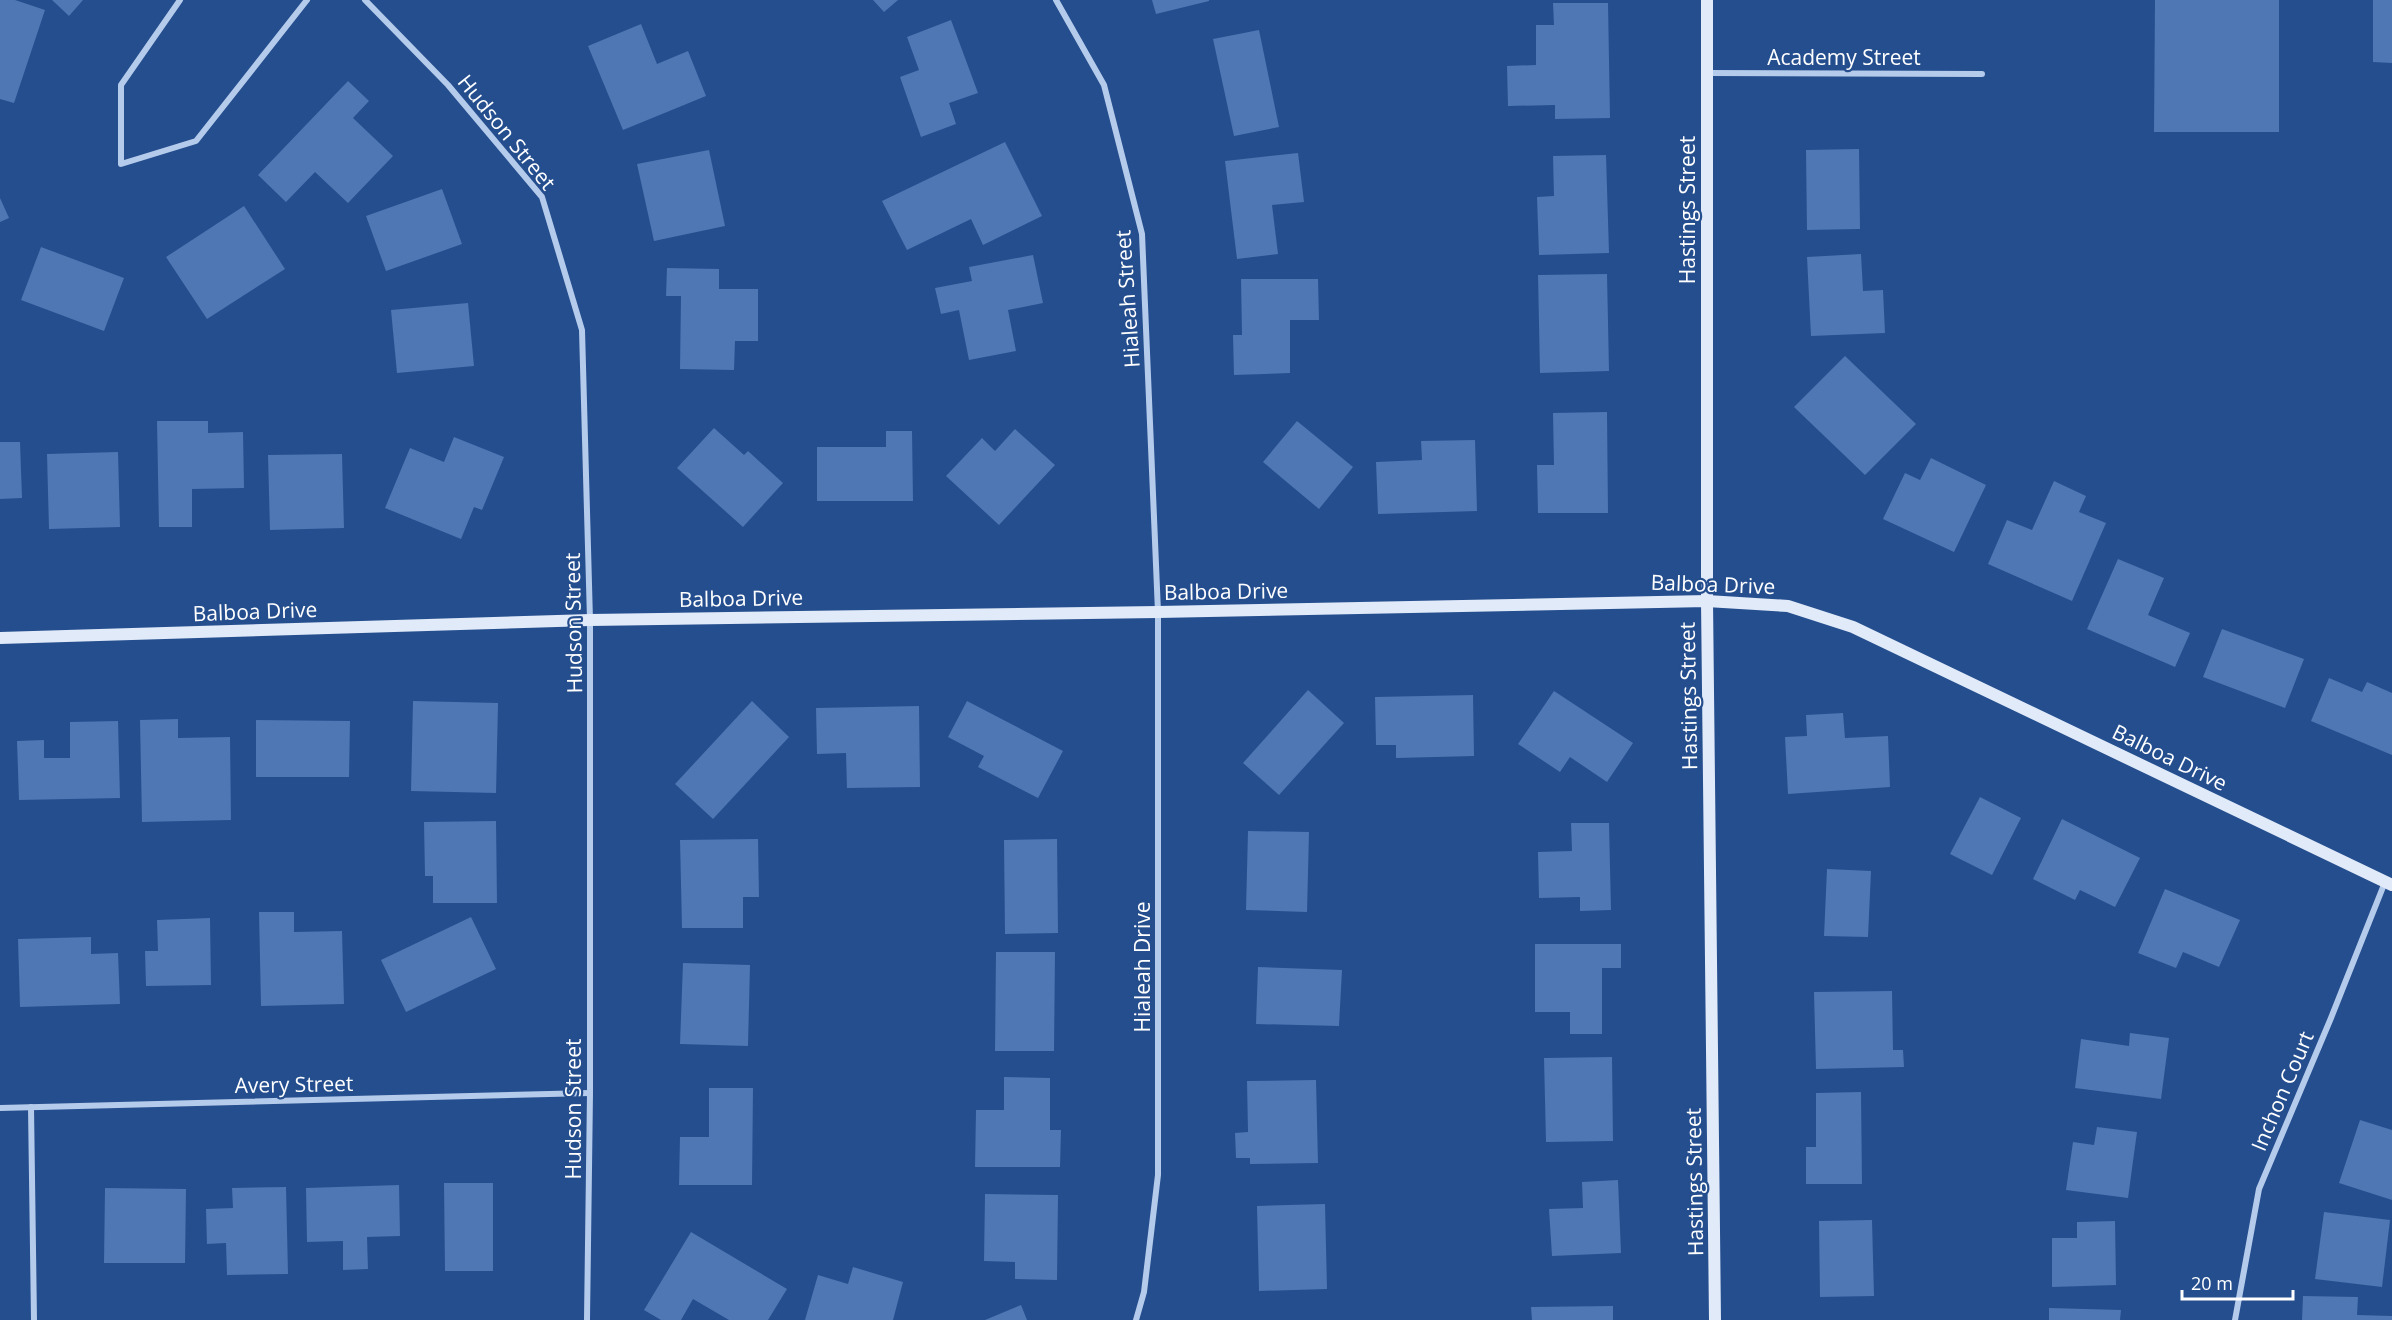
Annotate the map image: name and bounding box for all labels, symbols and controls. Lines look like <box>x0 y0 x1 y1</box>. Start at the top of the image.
street label: Academy Street <box>1767 43 1921 71</box>
street label: Hudson Street <box>452 68 562 196</box>
street label: Hastings Street <box>1673 136 1701 284</box>
street label: Hialeah Street <box>1108 229 1146 369</box>
street label: Hudson Street <box>558 552 588 694</box>
street label: Balboa Drive <box>1650 568 1776 600</box>
street label: Balboa Drive <box>1163 576 1289 606</box>
street label: Balboa Drive <box>678 583 804 613</box>
street label: Balboa Drive <box>192 595 318 627</box>
street label: Hastings Street <box>1673 622 1703 770</box>
street label: Balboa Drive <box>2108 717 2232 797</box>
street label: Hialeah Drive <box>1128 902 1156 1032</box>
street label: Inchon Court <box>2244 1027 2320 1155</box>
street label: Hudson Street <box>559 1039 587 1179</box>
street label: Avery Street <box>234 1069 354 1099</box>
street label: Hastings Street <box>1679 1108 1709 1256</box>
scale bar <box>2182 1263 2293 1301</box>
text: 20 m <box>2191 1271 2233 1295</box>

